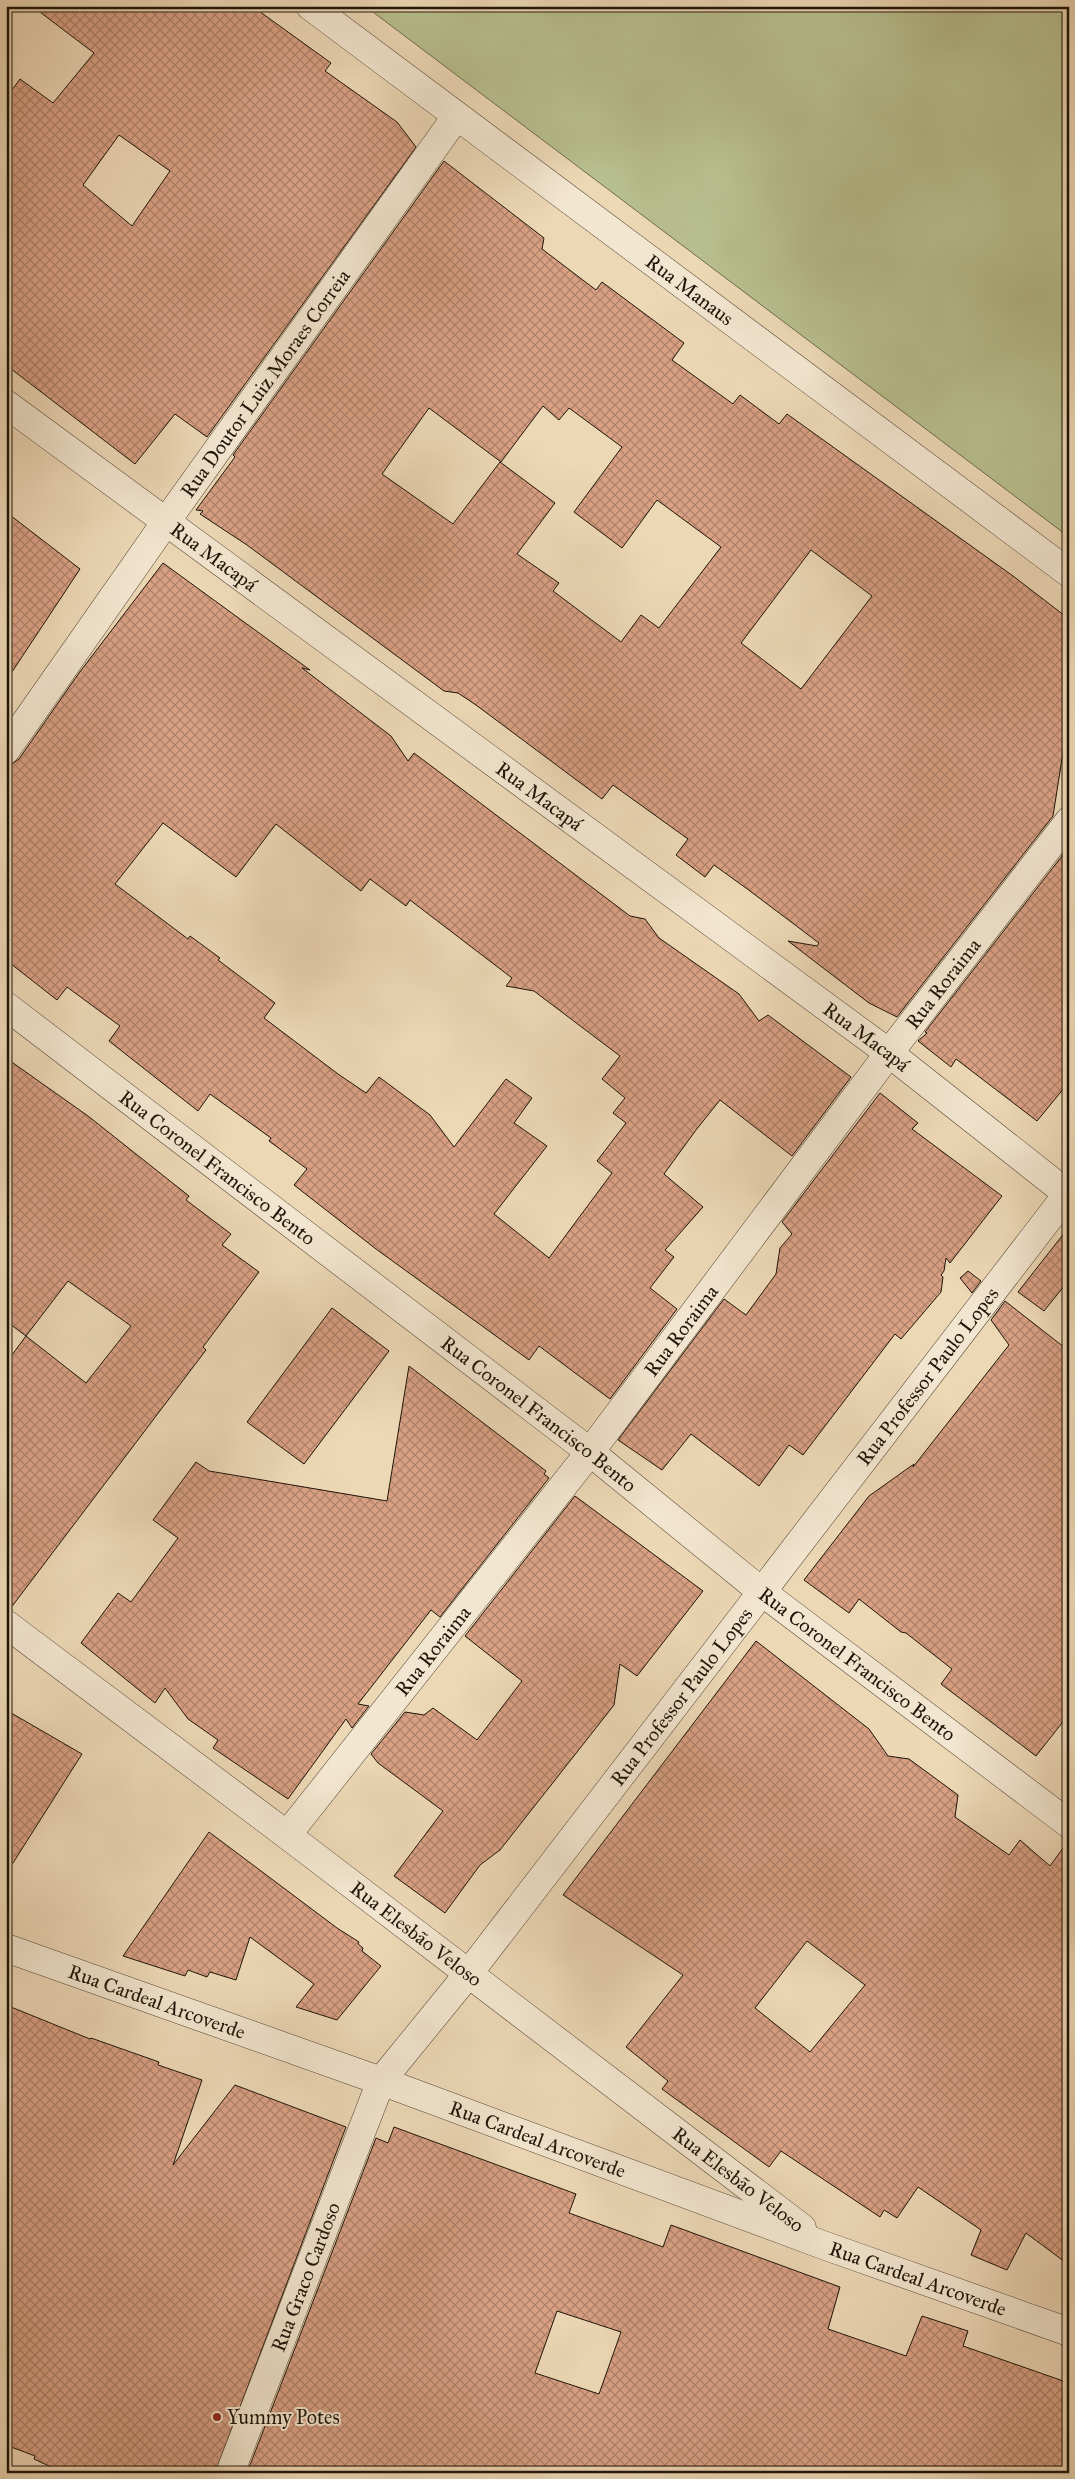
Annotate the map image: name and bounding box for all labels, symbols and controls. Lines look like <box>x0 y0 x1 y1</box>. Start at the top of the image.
street label: Rua Manaus <box>641 249 738 330</box>
street label: Rua Doutor Luiz Moraes Correia <box>175 264 355 502</box>
street label: Rua Macapá <box>166 517 262 597</box>
street label: Rua Macapá <box>491 756 588 836</box>
street label: Rua Roraima <box>900 933 986 1034</box>
street label: Rua Macapá <box>818 997 915 1077</box>
street label: Rua Coronel Francisco Bento <box>114 1085 320 1250</box>
street label: Rua Roraima <box>639 1280 723 1381</box>
street label: Rua Professor Paulo Lopes <box>851 1282 1004 1470</box>
street label: Rua Coronel Francisco Bento <box>436 1331 642 1497</box>
street label: Rua Coronel Francisco Bento <box>754 1582 961 1746</box>
street label: Rua Roraima <box>390 1600 476 1701</box>
street label: Rua Professor Paulo Lopes <box>605 1603 757 1791</box>
street label: Rua Elesbão Veloso <box>346 1876 487 1992</box>
street label: Rua Cardeal Arcoverde <box>65 1959 249 2044</box>
street label: Rua Cardeal Arcoverde <box>446 2095 629 2183</box>
street label: Rua Elesbão Veloso <box>668 2121 809 2237</box>
street label: Rua Graco Cardoso <box>266 2199 345 2355</box>
street label: Rua Cardeal Arcoverde <box>826 2236 1010 2321</box>
place label: Yummy Potes <box>227 2405 340 2429</box>
marker: Yummy Potes <box>211 2411 223 2423</box>

